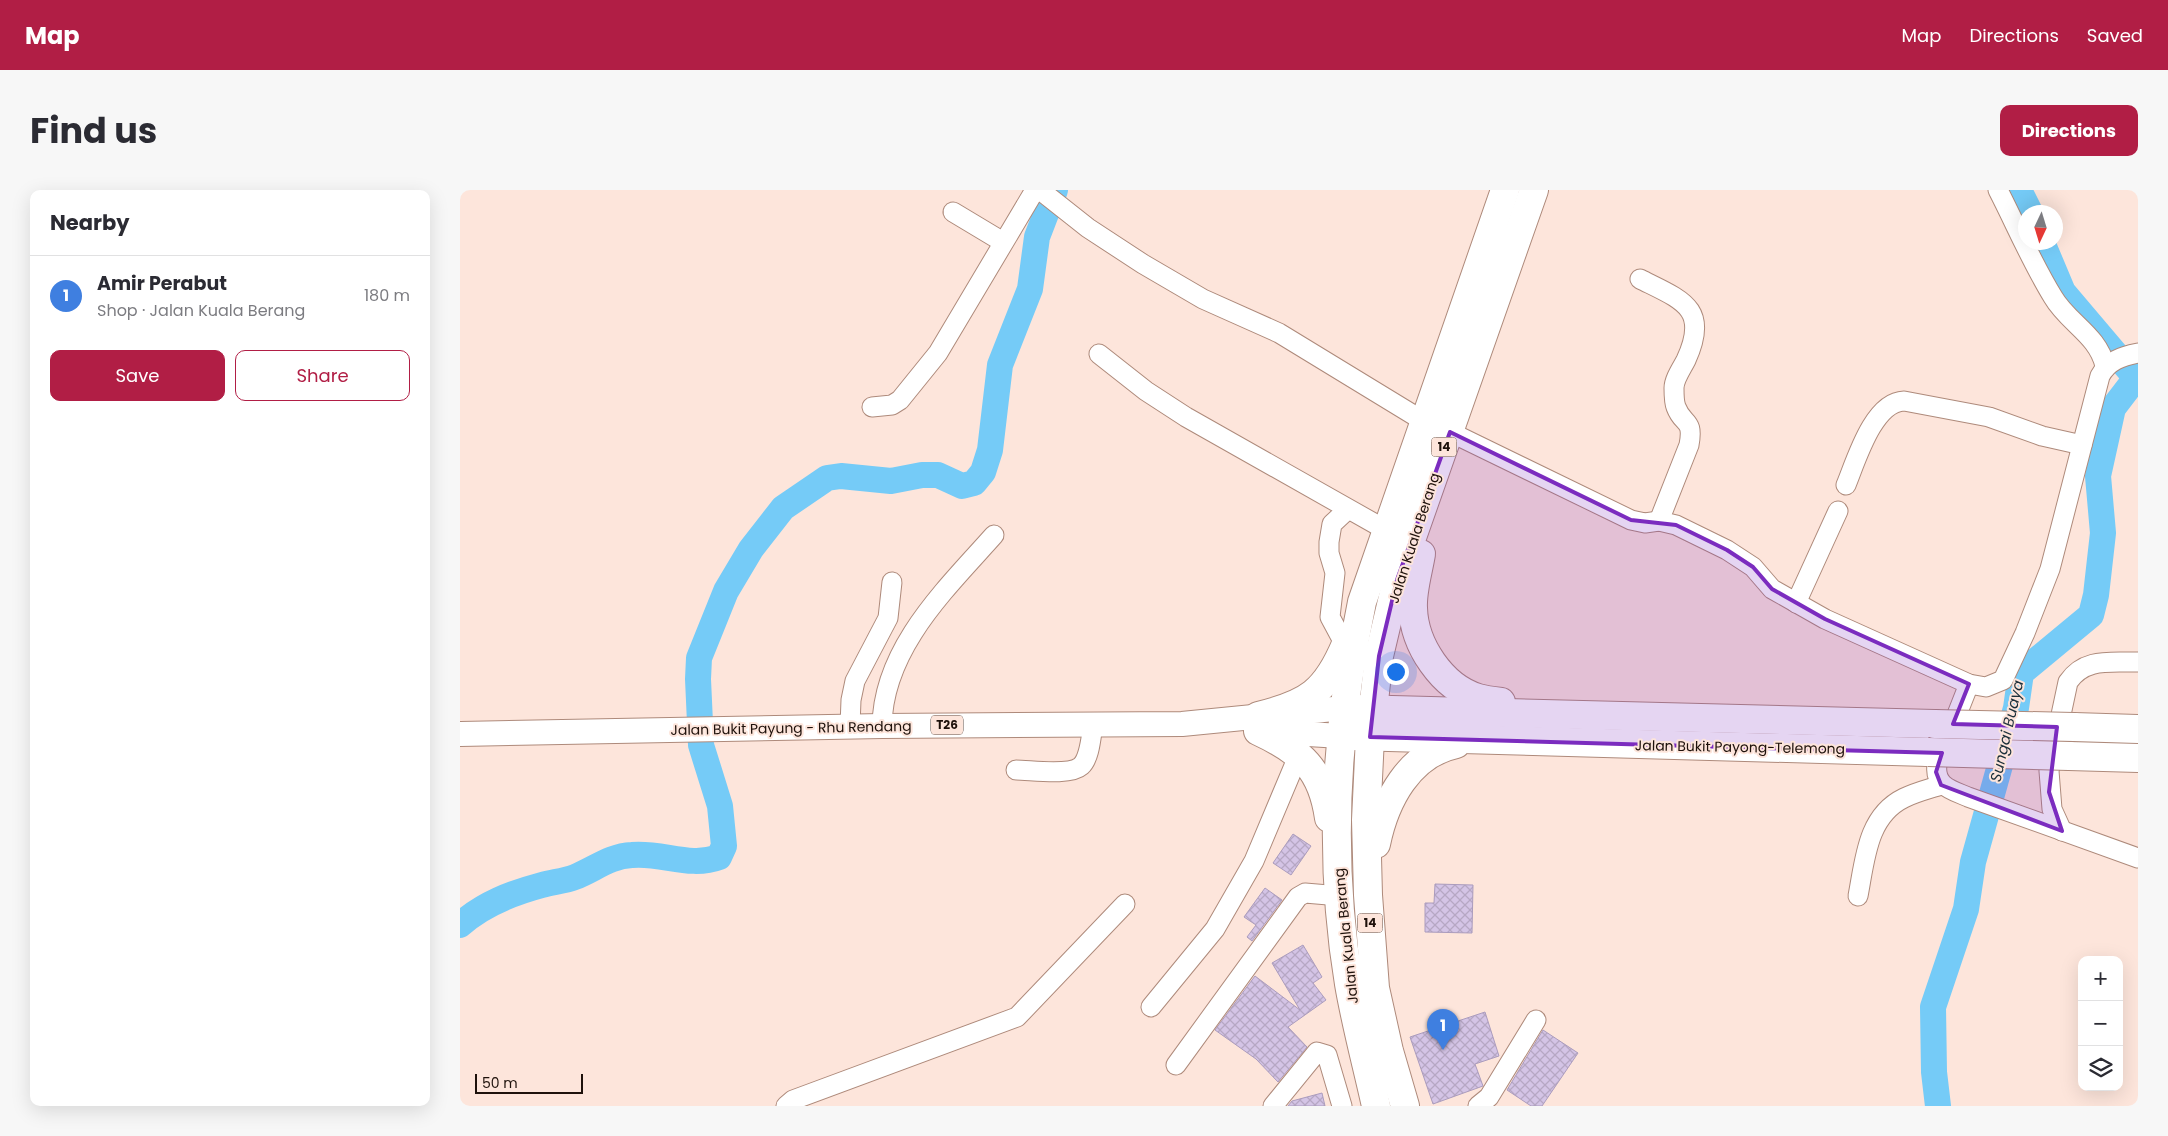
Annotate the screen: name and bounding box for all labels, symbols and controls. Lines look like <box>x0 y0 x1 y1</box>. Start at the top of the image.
text: Map <box>25 19 80 52</box>
text: Map <box>1902 23 1941 48</box>
text: Directions <box>1969 23 2059 48</box>
text: Saved <box>2087 23 2143 48</box>
button: Directions <box>2000 105 2138 156</box>
text: Find us <box>30 106 157 155</box>
north arrow <box>2018 205 2063 250</box>
text: Nearby <box>50 208 130 237</box>
text: Amir Perabut <box>97 270 227 297</box>
text: 1 <box>63 284 69 307</box>
text: 180 m <box>364 284 410 307</box>
text: Shop · Jalan Kuala Berang <box>97 299 305 322</box>
button: Save <box>50 350 225 401</box>
button: Share <box>235 350 410 401</box>
road number: 14 <box>1432 438 1456 456</box>
street label: Jalan Kuala Berang <box>1383 470 1445 606</box>
your location <box>1383 659 1409 685</box>
water label: Sungai Buaya <box>1985 678 2028 784</box>
street label: Jalan Bukit Payung - Rhu Rendang <box>670 716 912 740</box>
road number: T26 <box>931 716 963 734</box>
street label: Jalan Bukit Payong-Telemong <box>1635 735 1845 759</box>
street label: Jalan Kuala Berang <box>1329 867 1363 1005</box>
road number: 14 <box>1358 914 1382 932</box>
map controls <box>2078 956 2123 1091</box>
button: + <box>2078 956 2123 1001</box>
button: − <box>2078 1001 2123 1046</box>
pin: 1 <box>1427 1009 1459 1050</box>
button: layers <box>2078 1046 2123 1091</box>
scale bar <box>475 1071 582 1094</box>
text: 50 m <box>482 1073 518 1093</box>

